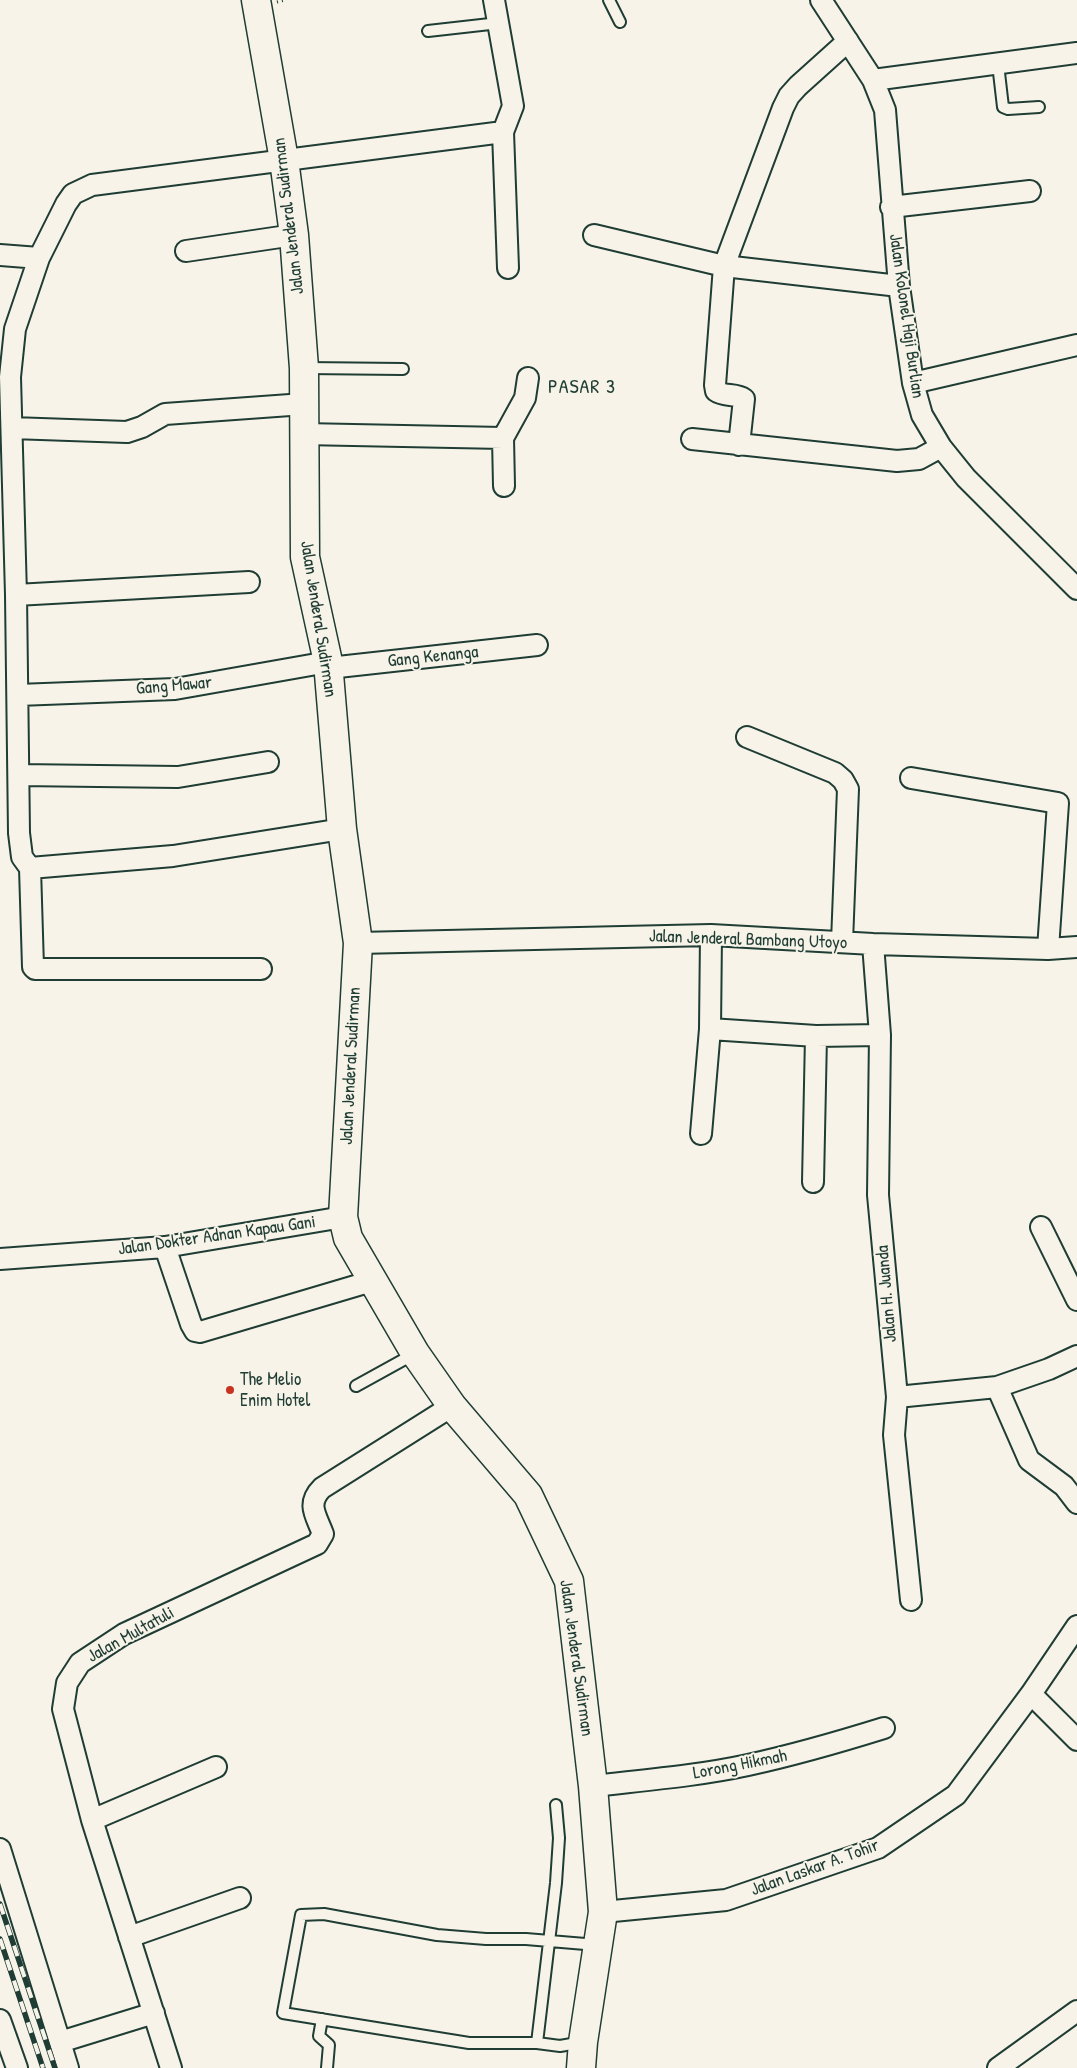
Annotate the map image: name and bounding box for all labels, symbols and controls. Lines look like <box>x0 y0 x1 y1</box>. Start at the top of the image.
street label: Jalan Jenderal Sudirman <box>269 136 309 296</box>
street label: Jalan Kolonel Haji Burlian <box>884 232 928 400</box>
district label: PASAR 3 <box>547 376 617 400</box>
street label: Jalan Jenderal Sudirman <box>295 539 341 699</box>
street label: Gang Kenanga <box>387 642 479 672</box>
street label: Gang Mawar <box>135 672 213 700</box>
street label: Jalan Jenderal Bambang Utoyo <box>649 926 847 954</box>
street label: Jalan Jenderal Sudirman <box>336 987 366 1145</box>
street label: Jalan Dokter Adnan Kapau Gani <box>117 1211 317 1261</box>
street label: Jalan H. Juanda <box>872 1245 902 1343</box>
place label: The Melio Enim Hotel <box>240 1369 310 1412</box>
marker: The Melio Enim Hotel <box>224 1384 236 1396</box>
street label: Jalan Jenderal Sudirman <box>554 1578 598 1738</box>
street label: Jalan Multatuli <box>84 1602 178 1668</box>
street label: Lorong Hikmah <box>691 1745 789 1785</box>
street label: Jalan Laskar A. Tohir <box>748 1835 882 1901</box>

